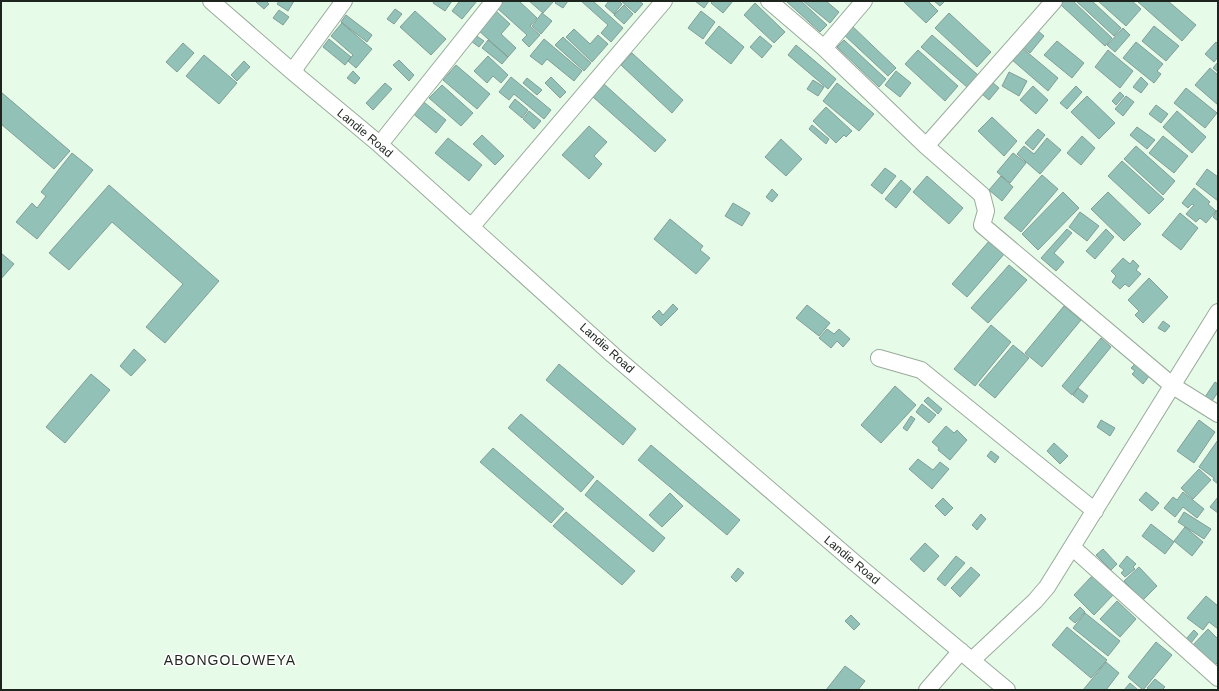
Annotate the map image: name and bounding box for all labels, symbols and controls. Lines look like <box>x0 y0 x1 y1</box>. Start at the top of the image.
street label: Landie Road <box>334 106 396 160</box>
street label: Landie Road <box>577 320 637 376</box>
street label: Landie Road <box>821 533 883 587</box>
district label: ABONGOLOWEYA <box>164 652 296 668</box>

